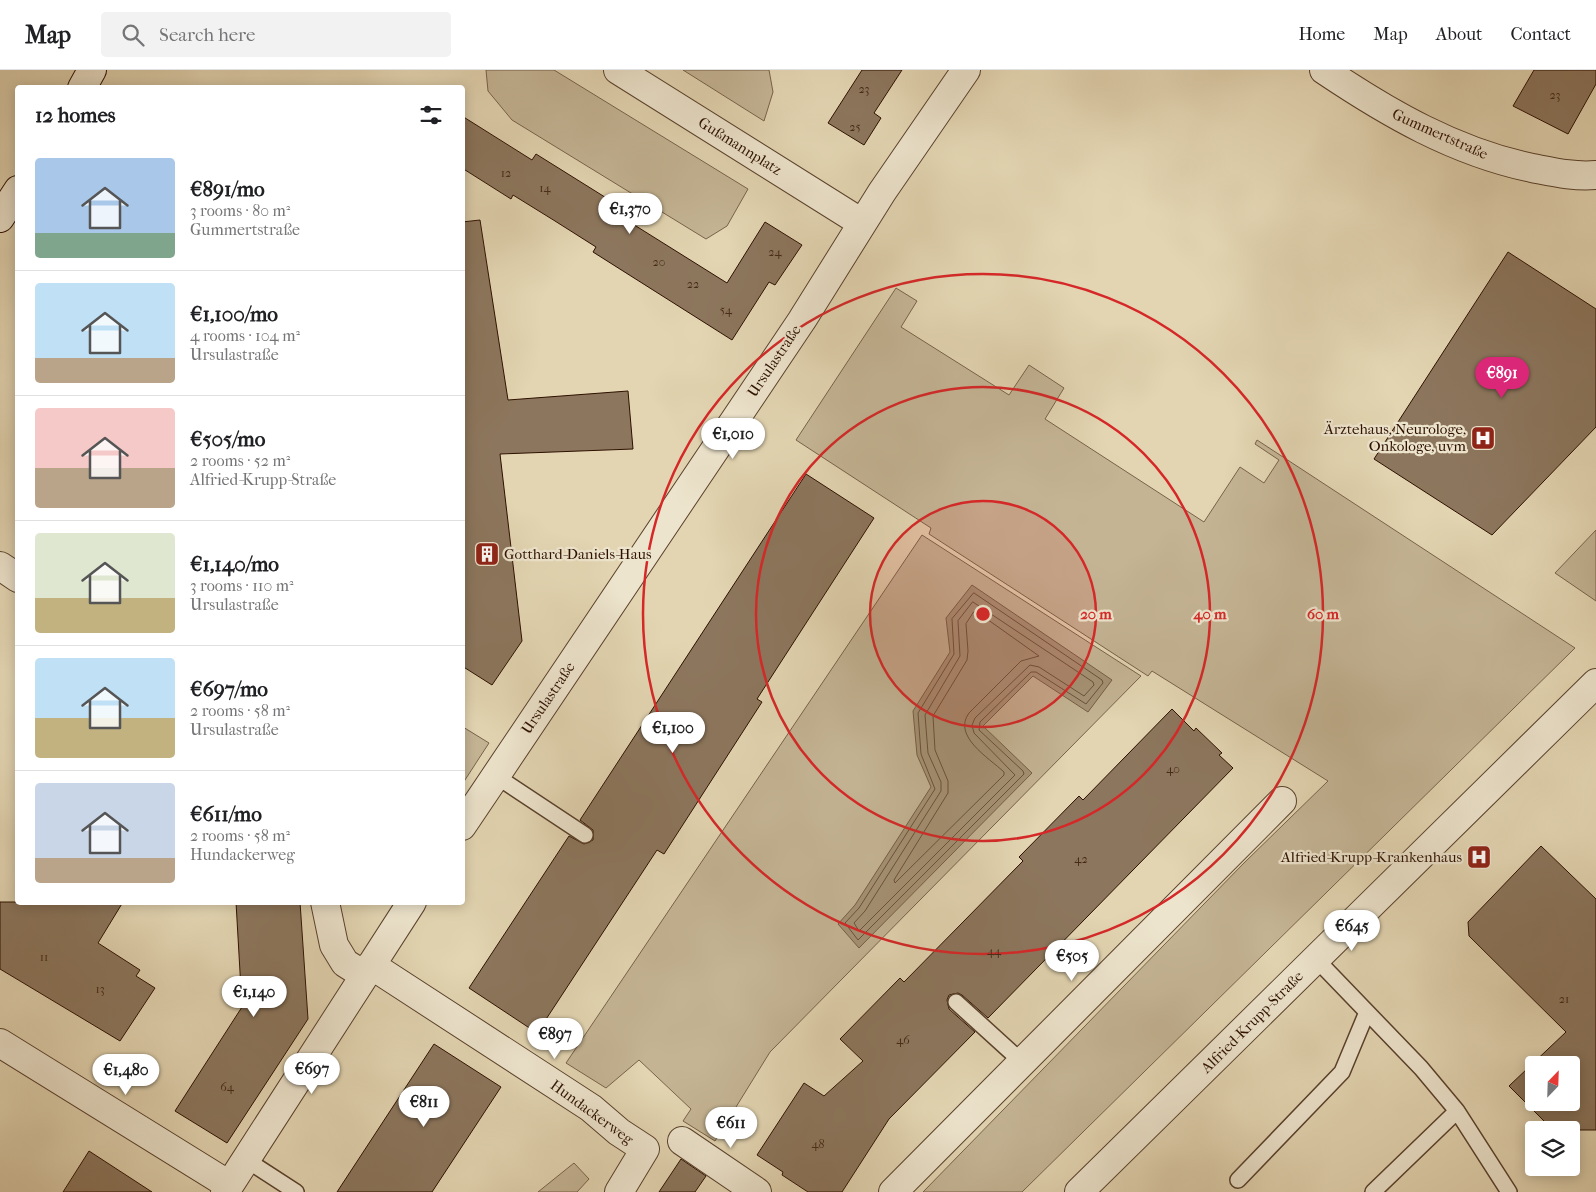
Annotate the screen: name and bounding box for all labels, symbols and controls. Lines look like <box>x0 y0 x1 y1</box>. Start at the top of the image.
search box <box>101 12 451 57</box>
text: Map <box>25 21 71 49</box>
icon: search <box>119 21 147 49</box>
text: Search here <box>159 24 255 46</box>
text: Home <box>1298 24 1345 45</box>
text: Map <box>1373 24 1408 45</box>
text: About <box>1436 24 1482 45</box>
text: Contact <box>1510 24 1571 45</box>
house number: 23 <box>858 82 870 96</box>
house number: 23 <box>1549 88 1561 102</box>
icon: filters <box>417 101 445 129</box>
text: 12 homes <box>35 103 116 127</box>
street label: Gummertstraße <box>1389 105 1491 163</box>
street label: Gußmannplatz <box>695 113 785 179</box>
house number: 25 <box>849 120 861 134</box>
house number: 12 <box>501 166 511 180</box>
text: €891/mo <box>190 177 265 201</box>
icon: home <box>75 178 135 238</box>
house number: 14 <box>539 181 552 195</box>
pin: €1,370 <box>589 192 671 235</box>
text: €1,370 <box>609 199 651 218</box>
text: 3 rooms · 80 m² <box>190 201 290 220</box>
text: Gummertstraße <box>190 220 300 239</box>
house number: 24 <box>768 245 783 259</box>
house number: 20 <box>653 255 665 269</box>
house number: 22 <box>687 277 699 291</box>
text: €1,100/mo <box>190 302 278 326</box>
icon: home <box>75 303 135 363</box>
house number: 54 <box>720 303 733 317</box>
street label: Ursulastraße <box>743 321 805 400</box>
text: 4 rooms · 104 m² <box>190 326 300 345</box>
text: Ursulastraße <box>190 345 279 364</box>
pin: €891 <box>1472 356 1532 399</box>
text: €891 <box>1486 363 1518 382</box>
pin: €1,010 <box>692 418 774 460</box>
place label: Ärztehaus, Neurologe, Onkologe, uvm <box>1323 420 1467 455</box>
text: €1,010 <box>712 424 754 443</box>
hospital icon: Ärztehaus, Neurologe, Onkologe, uvm <box>1470 425 1496 451</box>
text: €505/mo <box>190 427 265 451</box>
icon: home <box>75 428 135 488</box>
text: 2 rooms · 52 m² <box>190 451 290 470</box>
text: Alfried-Krupp-Straße <box>190 470 336 489</box>
building icon: Gotthard-Daniels-Haus <box>474 541 500 567</box>
place label: Gotthard-Daniels-Haus <box>504 545 652 563</box>
text: €1,140/mo <box>190 552 279 576</box>
icon: home <box>75 553 135 613</box>
text: 3 rooms · 110 m² <box>190 576 294 595</box>
text: Ursulastraße <box>190 595 279 614</box>
centre of rings <box>974 605 992 623</box>
text: 20 m <box>1080 605 1112 623</box>
text: 40 m <box>1193 605 1227 623</box>
text: 60 m <box>1307 605 1340 623</box>
street label: Ursulastraße <box>517 658 579 737</box>
text: €697/mo <box>190 677 268 701</box>
icon: home <box>75 678 135 738</box>
text: 2 rooms · 58 m² <box>190 701 290 720</box>
pin: €1,100 <box>632 712 714 754</box>
text: €1,100 <box>652 718 694 737</box>
text: Ursulastraße <box>190 720 279 739</box>
house number: 40 <box>1166 762 1180 776</box>
text: €611/mo <box>190 802 262 826</box>
icon: home <box>75 803 135 863</box>
text: 2 rooms · 58 m² <box>190 826 290 845</box>
hospital icon: Alfried-Krupp-Krankenhaus <box>1466 844 1492 870</box>
text: Hundackerweg <box>190 845 295 864</box>
place label: Alfried-Krupp-Krankenhaus <box>1280 848 1462 866</box>
house number: 42 <box>1074 852 1088 866</box>
pin: €645 <box>1322 910 1382 952</box>
text: €645 <box>1335 916 1369 935</box>
pin: €505 <box>1042 940 1102 982</box>
house number: 44 <box>987 944 1002 958</box>
text: €505 <box>1056 946 1088 965</box>
house number: 11 <box>40 950 48 964</box>
street label: Alfried-Krupp-Straße <box>1196 967 1307 1078</box>
pin: €1,140 <box>213 976 295 1018</box>
house number: 13 <box>95 982 105 996</box>
text: €1,140 <box>233 982 275 1001</box>
house number: 21 <box>1559 992 1569 1006</box>
pin: €897 <box>525 1018 585 1060</box>
text: €897 <box>538 1024 572 1043</box>
house number: 46 <box>896 1033 910 1047</box>
pin: €697 <box>282 1052 342 1095</box>
pin: €1,480 <box>85 1054 167 1096</box>
north arrow <box>1525 1056 1580 1111</box>
map controls <box>1525 1056 1580 1176</box>
text: €697 <box>295 1059 329 1078</box>
text: €1,480 <box>103 1060 149 1079</box>
street label: Hundackerweg <box>547 1076 638 1149</box>
house number: 64 <box>220 1080 235 1094</box>
pin: €811 <box>394 1086 454 1128</box>
text: €811 <box>410 1092 438 1111</box>
pin: €611 <box>701 1106 761 1149</box>
text: €611 <box>716 1113 746 1132</box>
button: layers <box>1525 1121 1580 1176</box>
house number: 48 <box>811 1137 825 1151</box>

